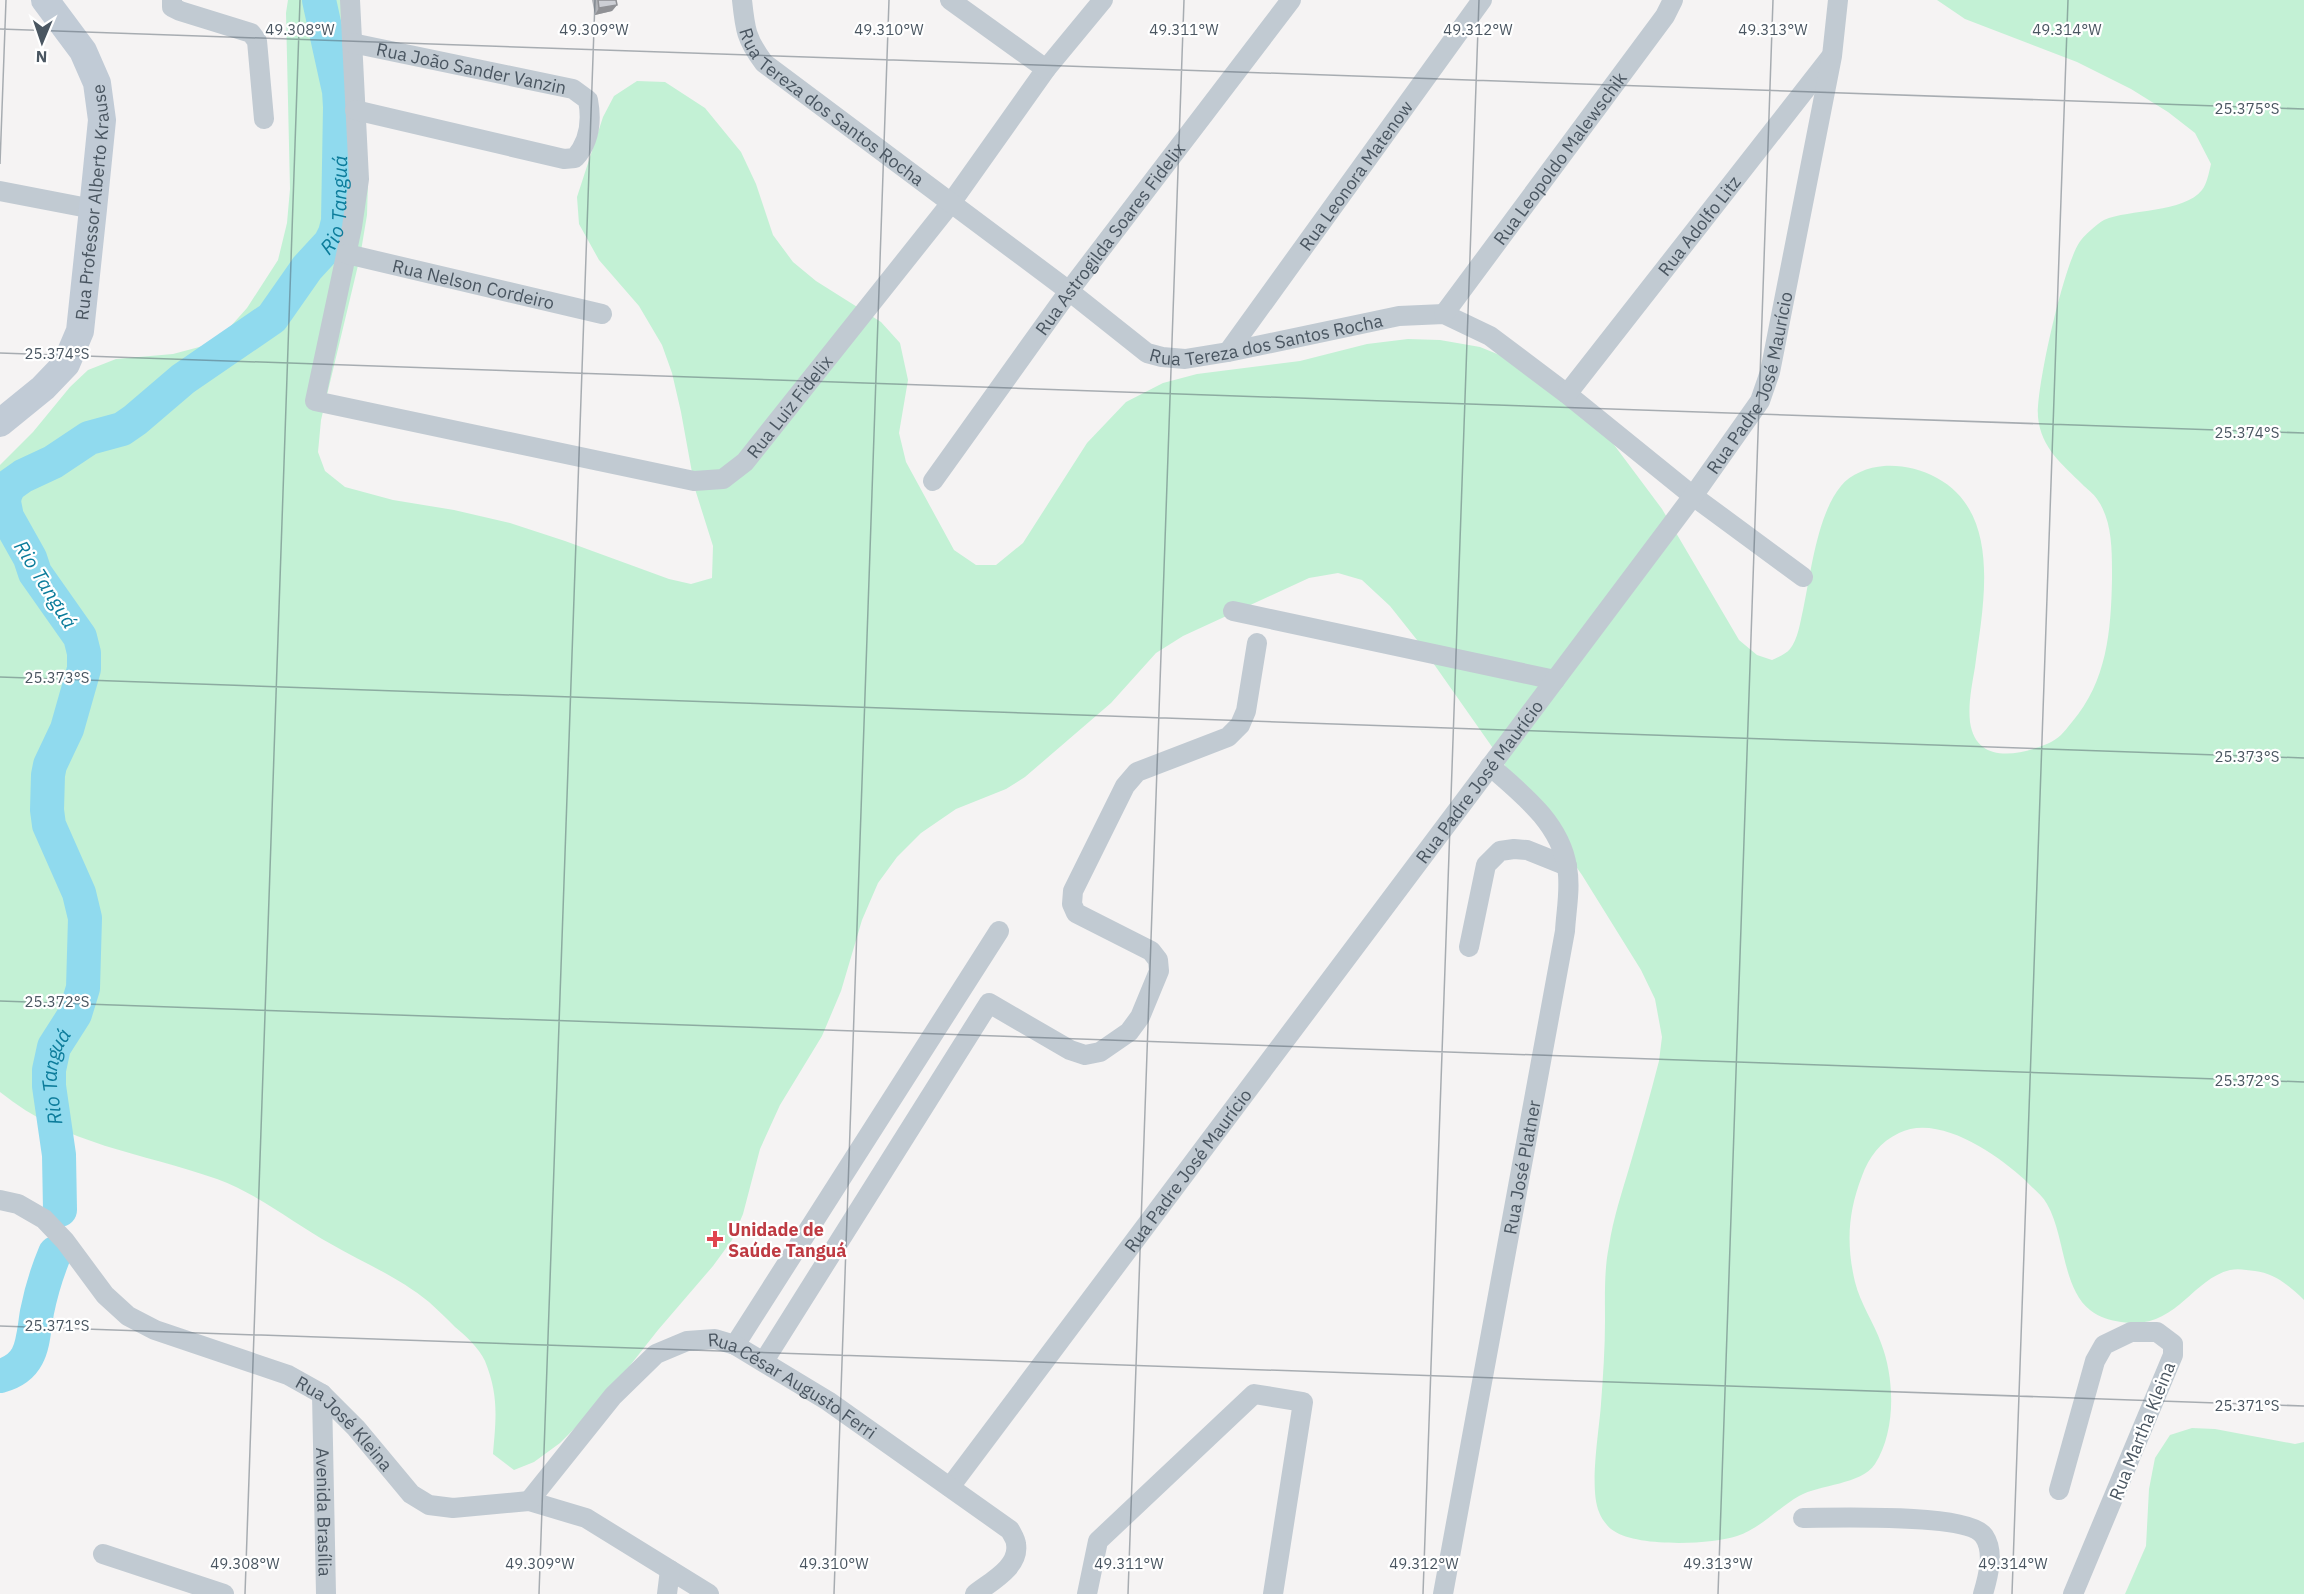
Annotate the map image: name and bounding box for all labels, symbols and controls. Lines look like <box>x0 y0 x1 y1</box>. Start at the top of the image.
north arrow <box>12 12 72 72</box>
text: 49.308°W <box>265 20 335 39</box>
text: 49.309°W <box>559 20 629 39</box>
text: 49.310°W <box>854 20 924 39</box>
text: 49.311°W <box>1149 20 1219 39</box>
text: 49.312°W <box>1443 20 1513 39</box>
text: 49.313°W <box>1738 20 1808 39</box>
text: 49.314°W <box>2032 20 2102 39</box>
street label: Rua Tereza dos Santos Rocha <box>735 25 929 191</box>
street label: Rua João Sander Vanzin <box>374 37 569 99</box>
text: N <box>35 47 48 67</box>
street label: Rua Leopoldo Malewschik <box>1488 67 1632 249</box>
street label: Rua Professor Alberto Krause <box>70 83 114 321</box>
street label: Rua Leonora Matenow <box>1294 96 1418 255</box>
text: 25.375°S <box>2215 99 2279 118</box>
street label: Rua Astrogilda Soares Fidelix <box>1030 138 1190 339</box>
water label: Rio Tanguá <box>313 155 353 260</box>
street label: Rua Adolfo Litz <box>1653 171 1745 280</box>
street label: Rua Nelson Cordeiro <box>390 254 557 314</box>
street label: Rua Padre José Maurício <box>1701 290 1797 478</box>
street label: Rua Tereza dos Santos Rocha <box>1147 308 1385 370</box>
text: 25.374°S <box>25 344 89 363</box>
street label: Rua Luiz Fidelix <box>741 350 837 462</box>
text: 25.374°S <box>2215 423 2279 442</box>
water label: Rio Tanguá <box>8 535 84 633</box>
text: 25.373°S <box>25 668 89 687</box>
street label: Rua Padre José Maurício <box>1410 695 1548 868</box>
text: 25.373°S <box>2215 747 2279 766</box>
text: 25.372°S <box>25 992 89 1011</box>
water label: Rio Tanguá <box>35 1023 76 1127</box>
text: 25.372°S <box>2215 1071 2279 1090</box>
street label: Rua Padre José Maurício <box>1119 1084 1256 1257</box>
street label: Rua José Platner <box>1498 1098 1545 1236</box>
place label: Unidade de Saúde Tanguá <box>728 1218 847 1262</box>
marker: Unidade de Saúde Tanguá <box>706 1230 724 1248</box>
text: 25.371°S <box>25 1316 89 1335</box>
street label: Rua César Augusto Ferri <box>707 1327 881 1443</box>
street label: Rua Martha Kleina <box>2104 1358 2180 1504</box>
street label: Rua José Kleina <box>292 1370 398 1476</box>
text: 25.371°S <box>2215 1396 2279 1415</box>
street label: Avenida Brasília <box>312 1447 337 1577</box>
text: 49.308°W <box>210 1554 280 1573</box>
text: 49.309°W <box>505 1554 575 1573</box>
text: 49.310°W <box>799 1554 869 1573</box>
text: 49.311°W <box>1094 1554 1164 1573</box>
text: 49.312°W <box>1389 1554 1459 1573</box>
text: 49.313°W <box>1683 1554 1753 1573</box>
text: 49.314°W <box>1978 1554 2048 1573</box>

